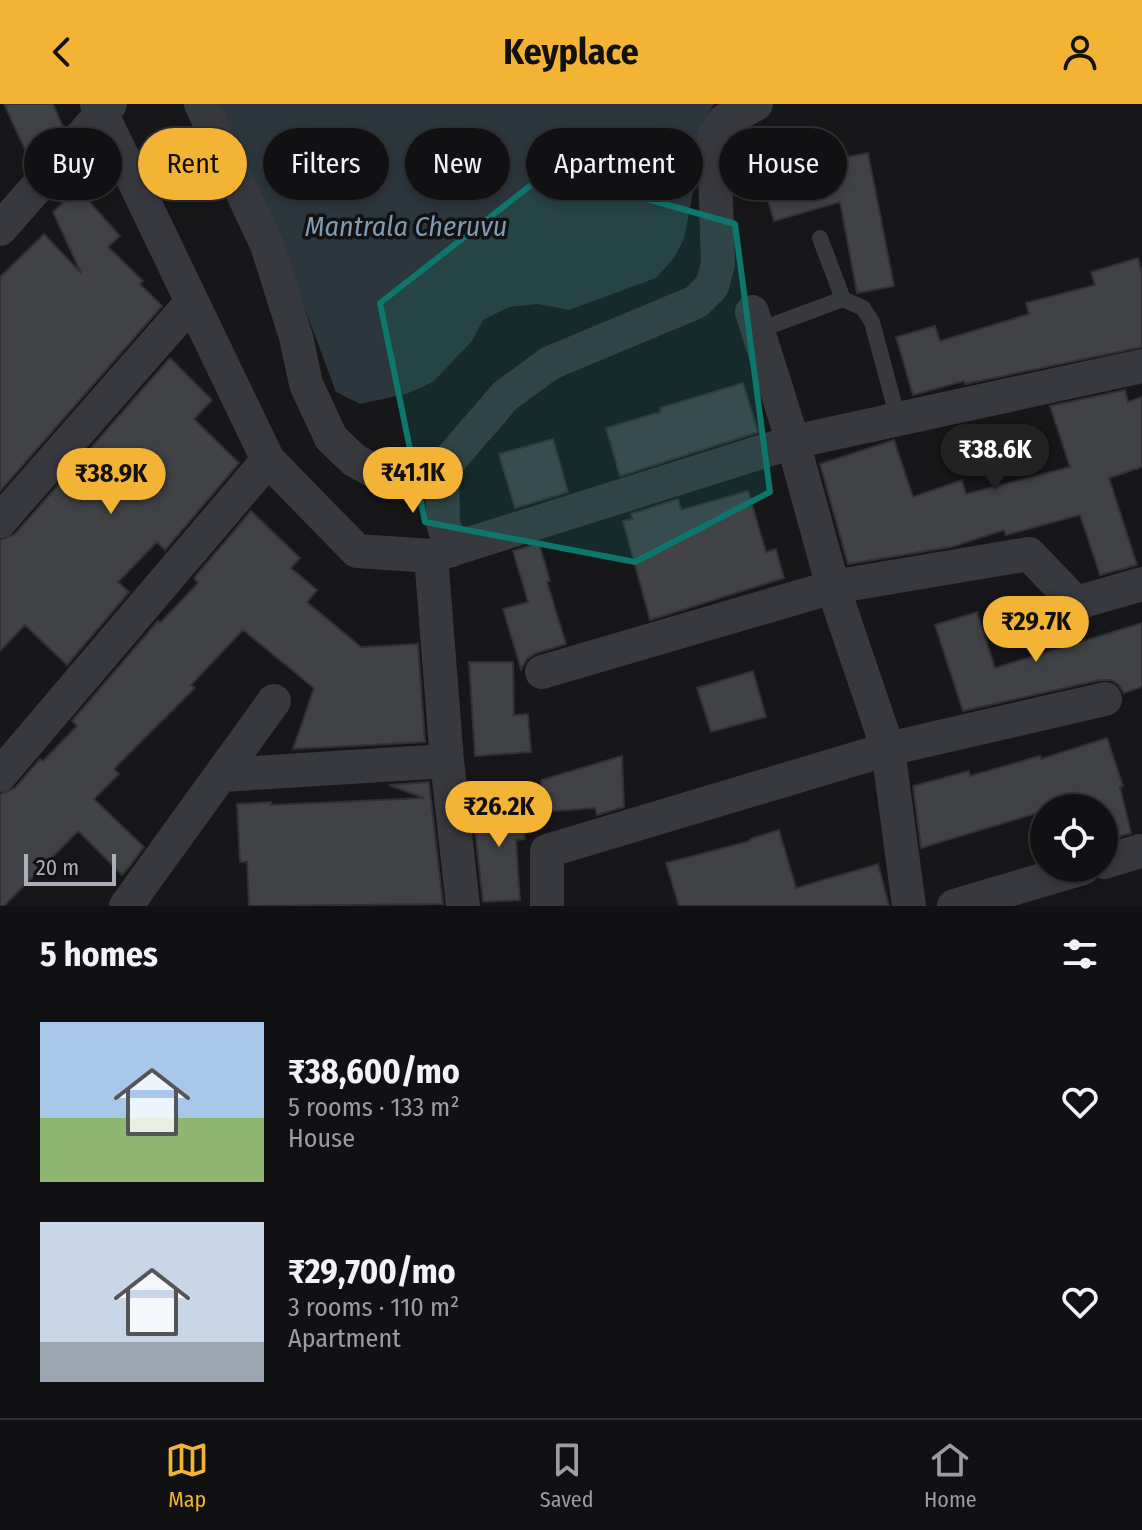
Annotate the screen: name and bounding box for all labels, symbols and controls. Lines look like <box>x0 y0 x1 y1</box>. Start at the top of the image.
icon: back <box>40 30 84 74</box>
text: Keyplace <box>503 30 639 74</box>
icon: person <box>1058 30 1102 74</box>
chip: Buy <box>24 128 122 200</box>
chip: Rent <box>138 128 247 200</box>
chip: Filters <box>263 128 389 200</box>
chip: New <box>405 128 510 200</box>
chip: Apartment <box>526 128 703 200</box>
chip: House <box>719 128 847 200</box>
water label: Mantrala Cheruvu <box>305 210 507 243</box>
pin: ₹38.6K <box>930 424 1060 492</box>
text: ₹38.6K <box>958 434 1032 465</box>
pin: ₹41.1K <box>348 447 478 515</box>
pin: ₹38.9K <box>46 448 176 516</box>
text: ₹41.1K <box>381 457 445 488</box>
text: ₹38.9K <box>75 458 147 489</box>
pin: ₹29.7K <box>971 596 1101 664</box>
text: ₹29.7K <box>1001 606 1071 637</box>
pin: ₹26.2K <box>434 781 564 849</box>
text: ₹26.2K <box>463 791 535 822</box>
map controls <box>1030 794 1118 882</box>
button: locate <box>1030 794 1118 882</box>
scale bar <box>24 850 116 886</box>
text: 20 m <box>36 854 79 881</box>
icon: filters <box>1058 932 1102 976</box>
text: 5 homes <box>40 934 158 975</box>
text: ₹38,600/mo <box>288 1051 460 1092</box>
icon: home <box>104 1054 200 1150</box>
icon: heart <box>1058 1080 1102 1124</box>
text: 5 rooms · 133 m² <box>288 1092 460 1123</box>
text: House <box>288 1123 355 1154</box>
text: ₹29,700/mo <box>288 1251 456 1292</box>
icon: home <box>104 1254 200 1350</box>
icon: heart <box>1058 1280 1102 1324</box>
text: 3 rooms · 110 m² <box>288 1292 459 1323</box>
text: Apartment <box>288 1323 401 1354</box>
tab: Map <box>165 1438 209 1513</box>
tab: Saved <box>540 1438 594 1513</box>
tab: Home <box>924 1438 977 1513</box>

